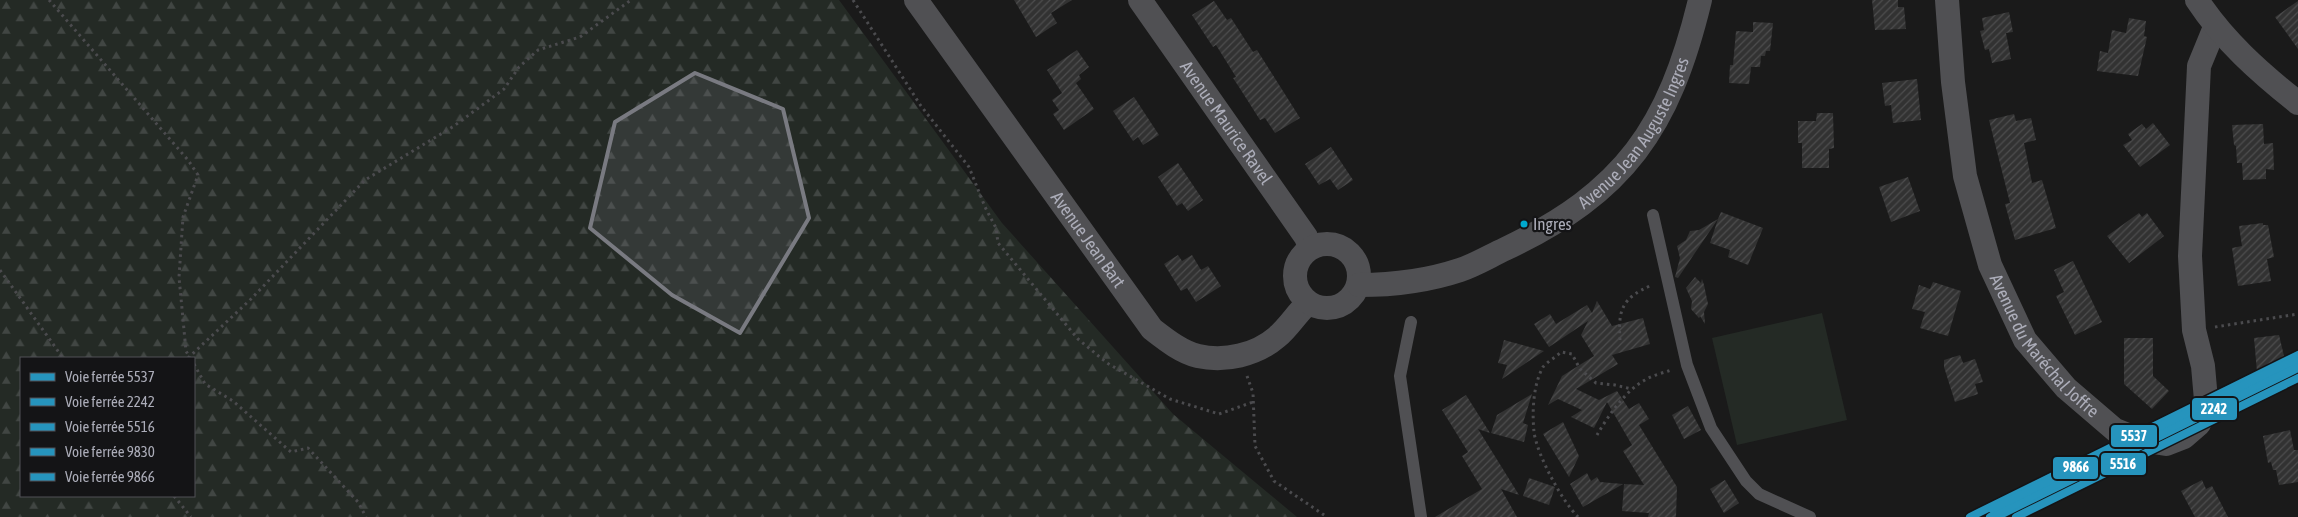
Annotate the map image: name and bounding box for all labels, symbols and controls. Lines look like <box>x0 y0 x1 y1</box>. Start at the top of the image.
street label: Avenue Jean Auguste Ingres <box>1574 54 1693 213</box>
street label: Avenue Maurice Ravel <box>1176 57 1277 189</box>
street label: Avenue Jean Bart <box>1047 187 1130 292</box>
place label: Ingres <box>1533 214 1572 234</box>
marker: Ingres <box>1519 219 1529 229</box>
street label: Avenue du Maréchal Joffre <box>1986 271 2103 422</box>
legend <box>20 357 195 497</box>
text: Voie ferrée 5537 <box>65 368 155 385</box>
text: Voie ferrée 2242 <box>65 393 155 410</box>
line badge: 2242 <box>2191 397 2238 421</box>
text: 2242 <box>2201 401 2228 417</box>
text: Voie ferrée 5516 <box>65 418 155 435</box>
line badge: 5537 <box>2110 424 2158 448</box>
text: 5537 <box>2121 428 2147 444</box>
text: Voie ferrée 9830 <box>65 443 155 460</box>
line badge: 5516 <box>2100 452 2147 476</box>
line badge: 9866 <box>2052 456 2099 480</box>
text: 5516 <box>2110 456 2137 472</box>
text: 9866 <box>2063 459 2090 475</box>
text: Voie ferrée 9866 <box>65 468 155 485</box>

